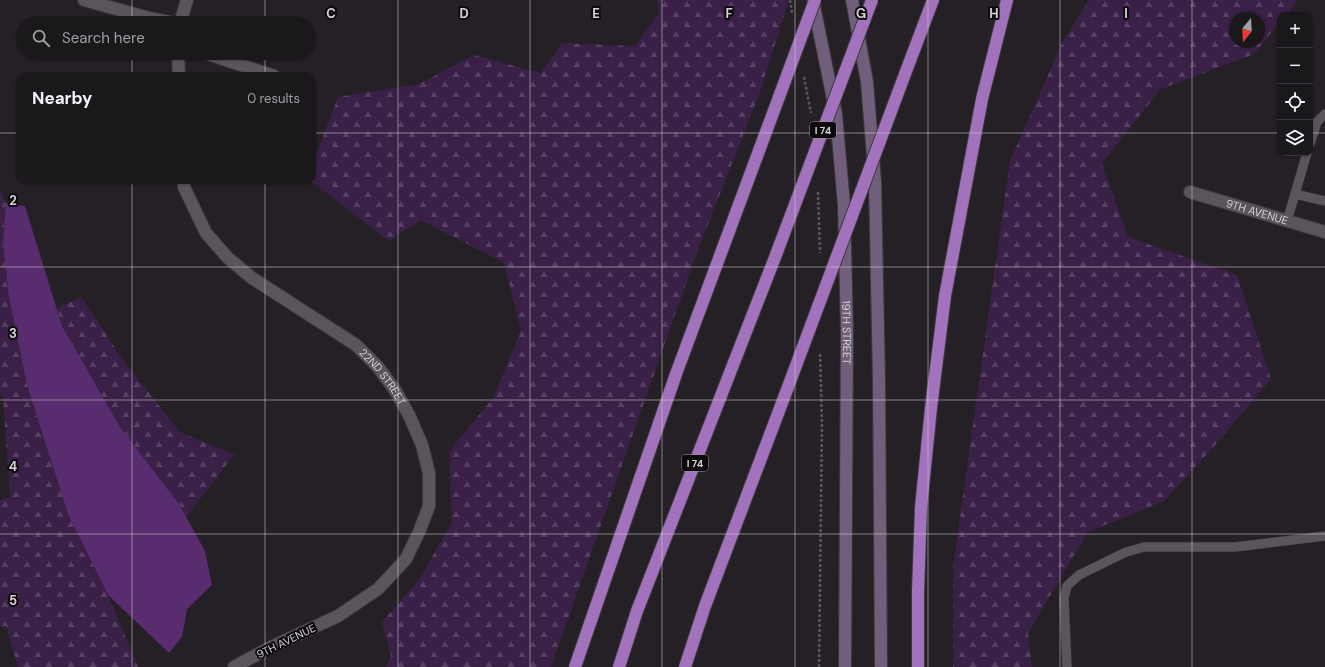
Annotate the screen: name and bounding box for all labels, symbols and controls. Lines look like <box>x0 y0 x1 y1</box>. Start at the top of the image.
text: C <box>326 5 336 22</box>
text: D <box>459 5 469 22</box>
text: E <box>592 5 600 22</box>
text: F <box>725 5 733 22</box>
text: G <box>856 5 866 22</box>
text: H <box>989 5 999 22</box>
text: I <box>1124 5 1128 22</box>
north arrow <box>1229 12 1265 48</box>
map controls <box>1277 12 1313 156</box>
button: + <box>1277 12 1313 48</box>
search box <box>16 16 316 60</box>
icon: search <box>30 27 52 49</box>
text: Search here <box>62 28 145 48</box>
button: − <box>1277 48 1313 84</box>
button: locate <box>1277 84 1313 120</box>
text: Nearby <box>32 87 92 109</box>
text: 0 results <box>247 90 300 107</box>
button: layers <box>1277 120 1313 156</box>
road number: I 74 <box>810 122 836 138</box>
text: 2 <box>9 192 17 209</box>
street label: 9TH AVENUE <box>1224 196 1290 228</box>
street label: 19TH STREET <box>839 300 854 364</box>
text: 3 <box>9 325 17 342</box>
street label: 22ND STREET <box>356 345 409 408</box>
road number: I 74 <box>682 455 708 471</box>
text: 4 <box>9 458 17 475</box>
text: 5 <box>9 592 17 609</box>
street label: 9TH AVENUE <box>254 621 318 661</box>

